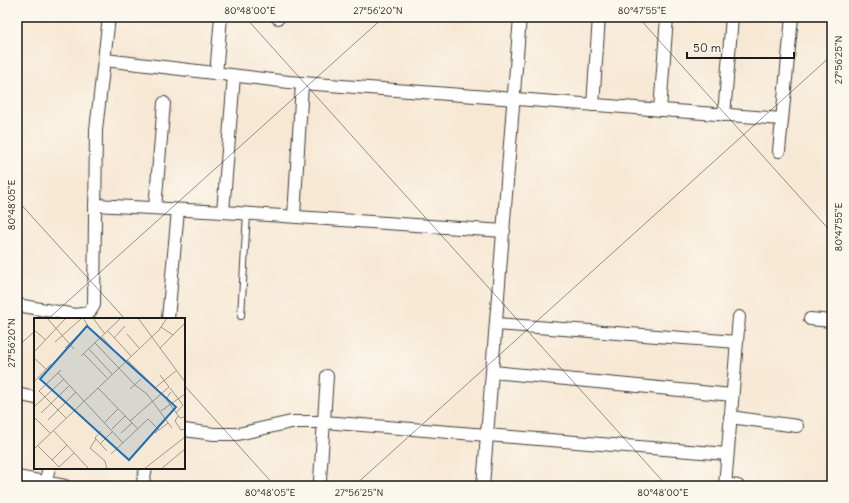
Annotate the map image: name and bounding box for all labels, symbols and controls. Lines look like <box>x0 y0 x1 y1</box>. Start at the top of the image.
text: 80°48'00"E <box>224 4 276 17</box>
text: 27°56'20"N <box>353 4 403 17</box>
text: 80°47'55"E <box>618 4 666 17</box>
scale bar <box>687 34 794 60</box>
text: 27°56'25"N <box>832 36 845 84</box>
text: 50 m <box>693 40 722 55</box>
text: 80°48'05"E <box>5 180 18 230</box>
text: 80°47'55"E <box>832 203 845 251</box>
text: 27°56'20"N <box>5 318 18 368</box>
inset map <box>34 318 185 469</box>
text: 80°48'05"E <box>245 486 295 499</box>
text: 27°56'25"N <box>335 486 383 499</box>
text: 80°48'00"E <box>637 486 689 499</box>

